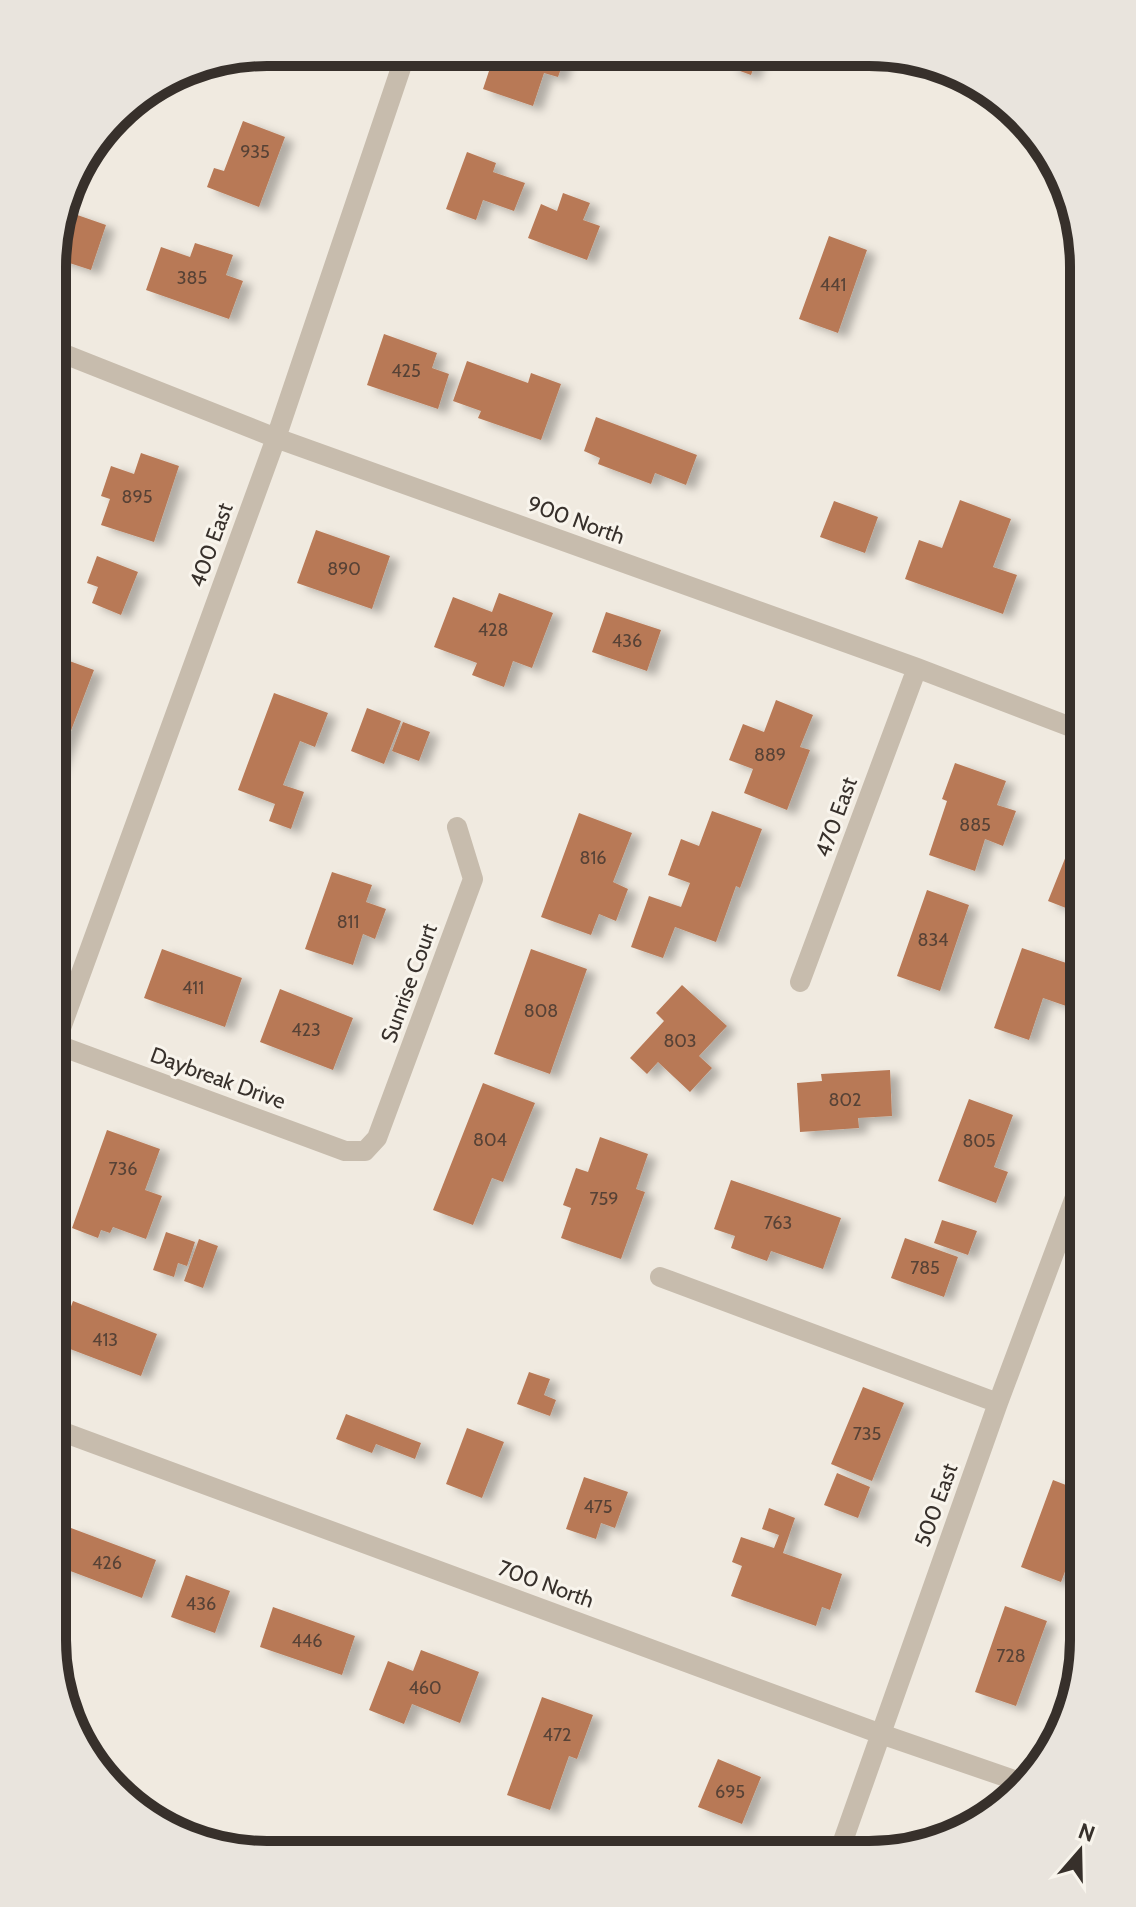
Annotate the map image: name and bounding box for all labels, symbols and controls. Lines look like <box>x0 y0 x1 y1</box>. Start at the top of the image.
house number: 935 <box>240 141 270 163</box>
house number: 385 <box>177 267 207 289</box>
house number: 441 <box>820 274 846 296</box>
house number: 425 <box>391 360 421 382</box>
house number: 895 <box>122 486 152 508</box>
street label: 900 North <box>524 490 628 550</box>
street label: 400 East <box>183 499 239 591</box>
house number: 890 <box>327 558 361 580</box>
house number: 428 <box>478 619 508 641</box>
house number: 436 <box>612 630 642 652</box>
house number: 889 <box>754 744 786 766</box>
street label: 470 East <box>809 773 863 861</box>
house number: 885 <box>959 814 991 836</box>
house number: 816 <box>579 847 607 869</box>
house number: 811 <box>337 911 359 933</box>
street label: Sunrise Court <box>375 919 443 1046</box>
house number: 834 <box>917 929 949 951</box>
house number: 411 <box>182 977 204 999</box>
house number: 808 <box>524 1000 558 1022</box>
house number: 423 <box>291 1019 321 1041</box>
house number: 803 <box>663 1030 697 1052</box>
street label: Daybreak Drive <box>147 1041 289 1115</box>
house number: 802 <box>829 1089 861 1111</box>
house number: 804 <box>473 1129 507 1151</box>
house number: 805 <box>962 1130 996 1152</box>
house number: 736 <box>108 1158 138 1180</box>
house number: 759 <box>589 1188 619 1210</box>
house number: 763 <box>764 1212 792 1234</box>
house number: 785 <box>910 1257 940 1279</box>
house number: 413 <box>92 1329 118 1351</box>
house number: 735 <box>853 1423 881 1445</box>
street label: 500 East <box>908 1459 964 1550</box>
house number: 475 <box>583 1496 613 1518</box>
house number: 426 <box>92 1552 122 1574</box>
street label: 700 North <box>494 1554 598 1614</box>
house number: 436 <box>186 1593 216 1615</box>
house number: 446 <box>291 1630 323 1652</box>
house number: 728 <box>996 1645 1026 1667</box>
house number: 460 <box>408 1677 442 1699</box>
house number: 472 <box>543 1724 571 1746</box>
house number: 695 <box>715 1781 745 1803</box>
north arrow <box>1040 1811 1120 1891</box>
text: N <box>1075 1817 1099 1848</box>

